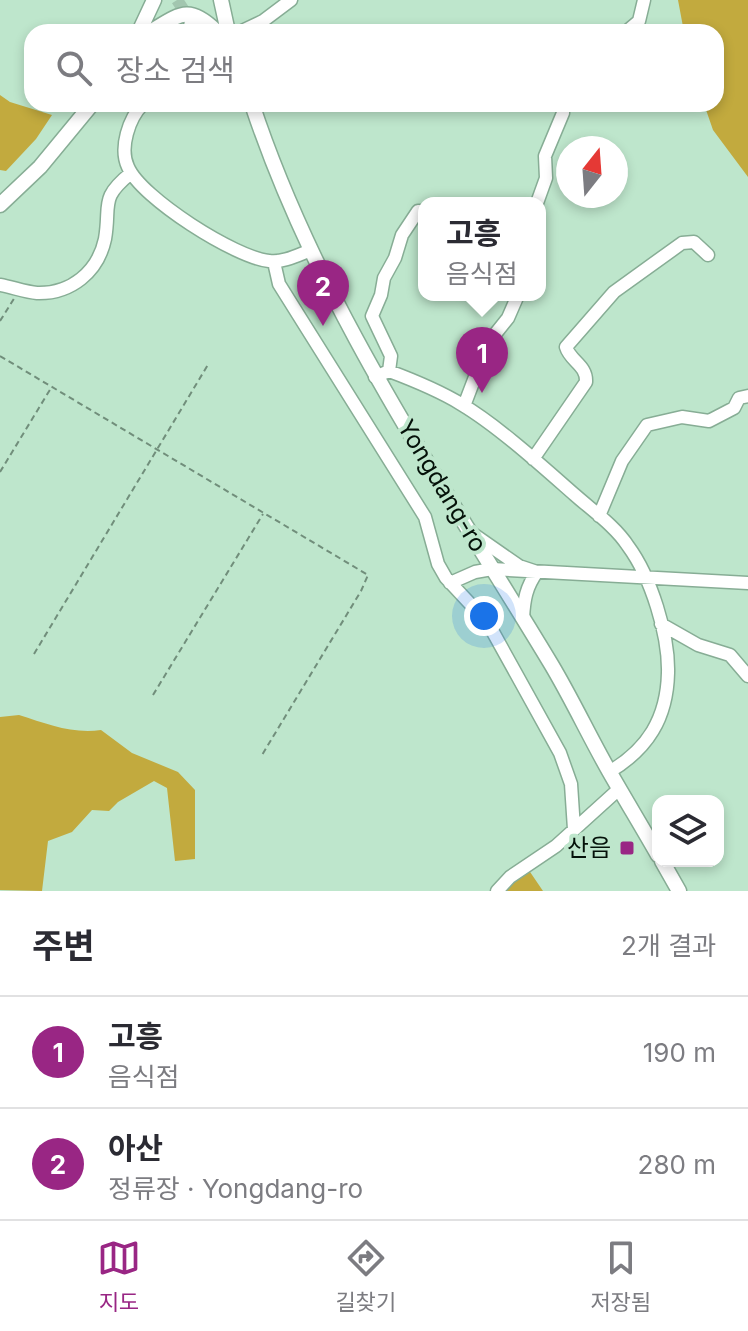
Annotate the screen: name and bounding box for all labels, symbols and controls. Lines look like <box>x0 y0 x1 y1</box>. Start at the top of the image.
search box <box>24 24 724 112</box>
icon: search <box>52 46 96 90</box>
text: 장소 검색 <box>116 52 235 88</box>
north arrow <box>556 136 628 208</box>
popup <box>418 197 546 301</box>
text: 고흥 <box>446 215 501 251</box>
text: 음식점 <box>446 258 518 289</box>
pin: 2 <box>297 260 349 326</box>
pin: 1 <box>456 327 508 393</box>
street label: Yongdang-ro <box>392 414 493 557</box>
your location <box>464 596 504 636</box>
map controls <box>652 795 724 867</box>
button: layers <box>652 795 724 867</box>
place label: 산음 <box>567 833 611 862</box>
marker: 산음 <box>618 839 636 857</box>
text: 주변 <box>32 925 95 966</box>
text: 2개 결과 <box>621 930 716 961</box>
text: 고흥 <box>108 1018 163 1054</box>
text: 1 <box>52 1037 64 1068</box>
text: 190 m <box>643 1037 716 1068</box>
text: 음식점 <box>108 1061 180 1092</box>
text: 아산 <box>108 1130 163 1166</box>
text: 2 <box>50 1149 66 1180</box>
text: 280 m <box>638 1149 716 1180</box>
text: 정류장 · Yongdang-ro <box>108 1173 363 1204</box>
tab: 지도 <box>97 1236 141 1316</box>
tab: 길찾기 <box>335 1236 396 1316</box>
tab: 저장됨 <box>590 1236 651 1316</box>

